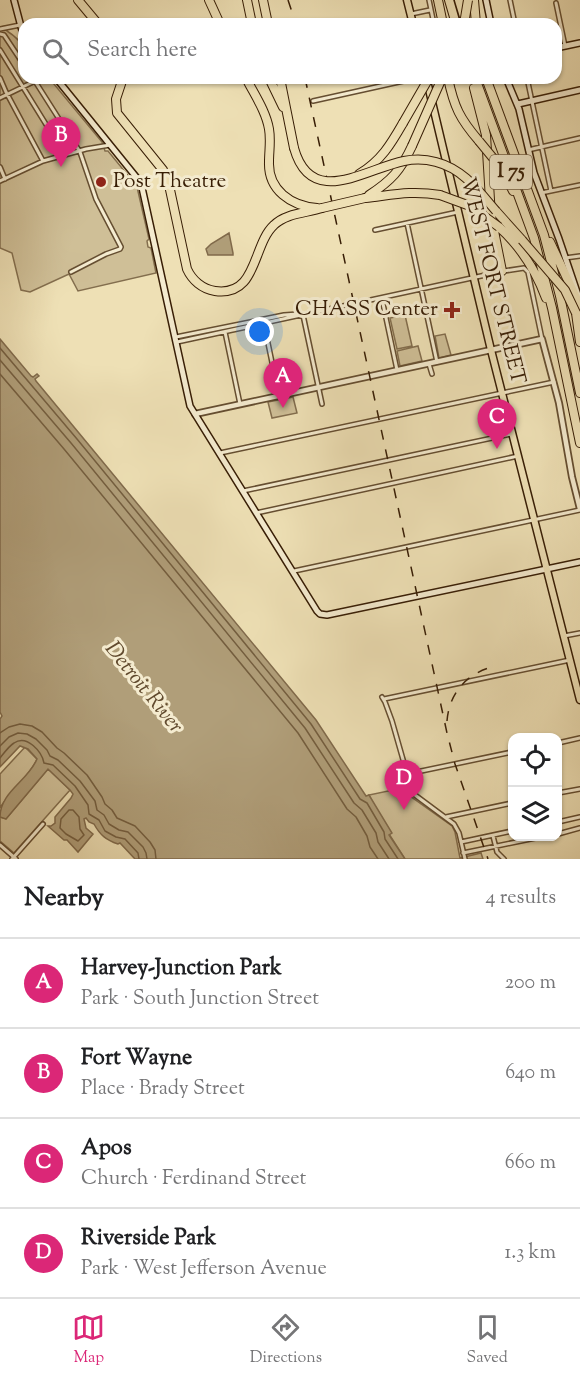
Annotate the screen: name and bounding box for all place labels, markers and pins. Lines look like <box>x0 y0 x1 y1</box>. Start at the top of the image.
pin: B <box>42 118 80 167</box>
place label: Post Theatre <box>113 167 226 197</box>
marker: Post Theatre <box>94 175 108 189</box>
place label: CHASS Center <box>295 295 438 325</box>
marker: CHASS Center <box>443 301 461 319</box>
pin: A <box>264 358 302 408</box>
pin: C <box>478 400 516 449</box>
pin: D <box>384 760 424 810</box>

